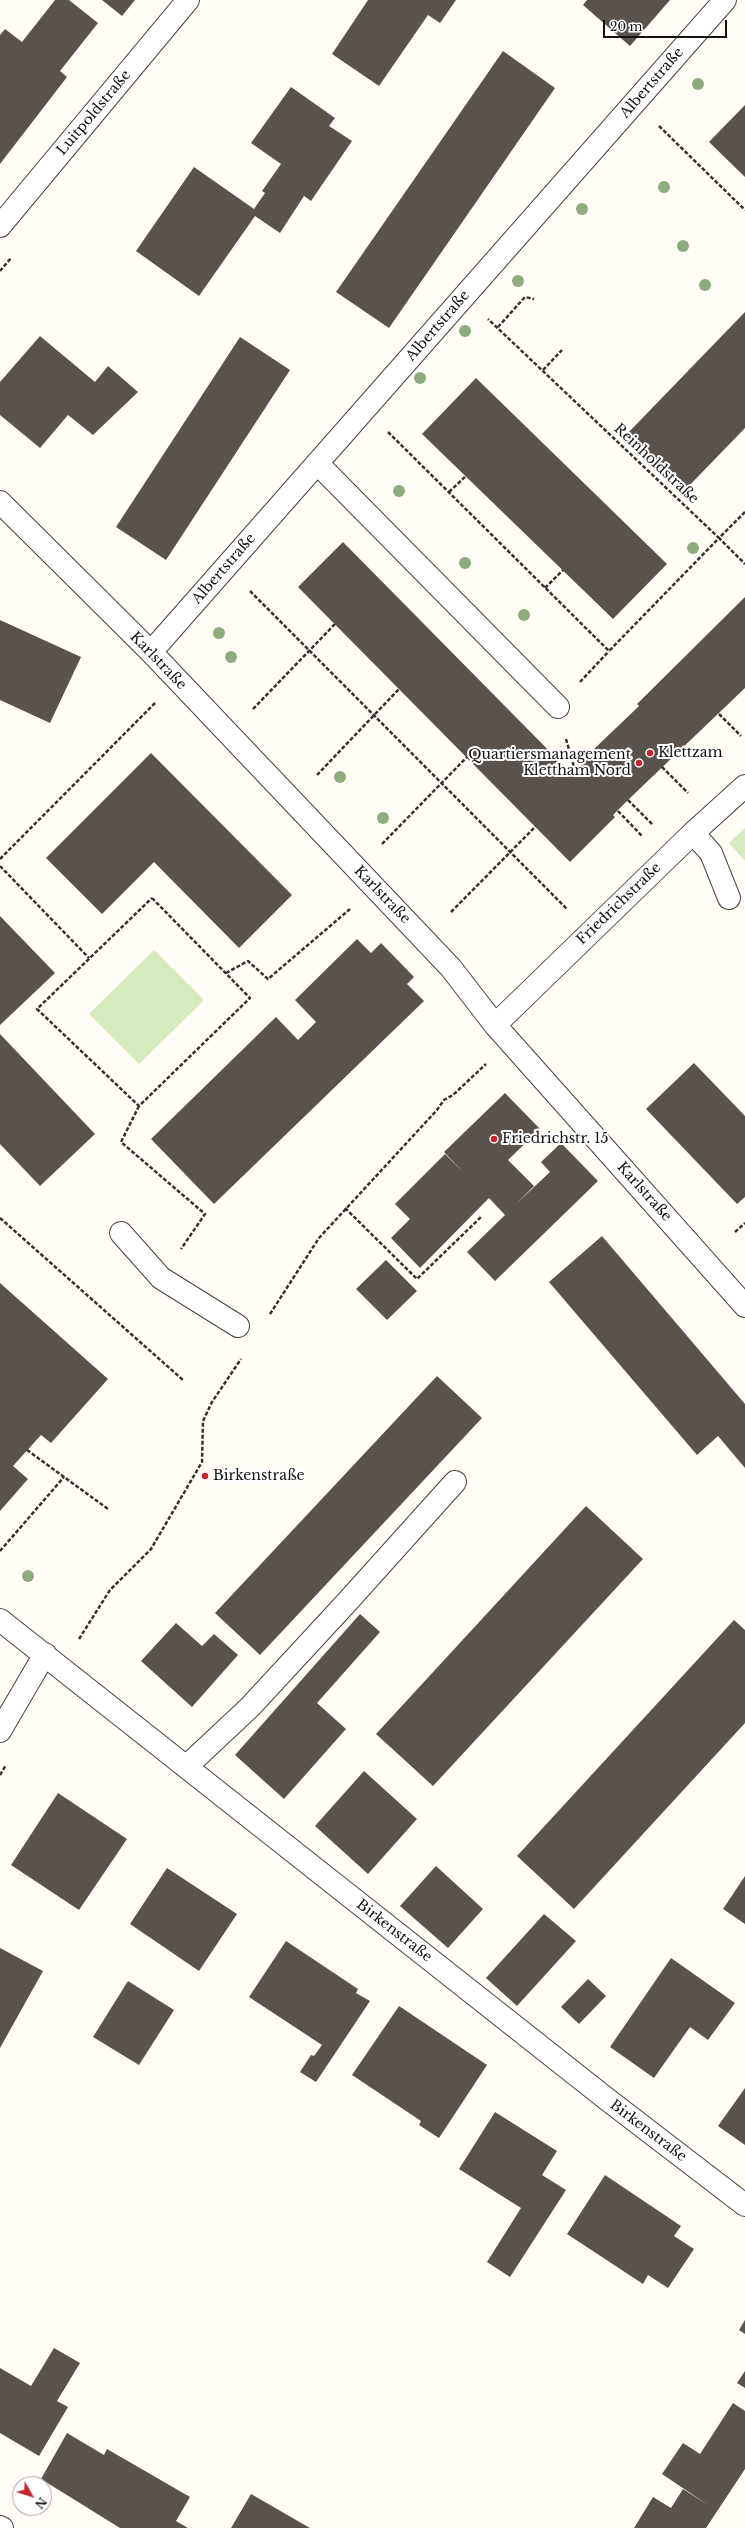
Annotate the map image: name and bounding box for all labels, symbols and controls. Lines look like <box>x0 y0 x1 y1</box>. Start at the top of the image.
scale bar <box>605 12 729 38</box>
text: 20 m <box>610 19 642 34</box>
street label: Albertstraße <box>617 44 687 122</box>
street label: Luitpoldstraße <box>54 67 134 159</box>
street label: Albertstraße <box>403 287 473 365</box>
street label: Reinholdstraße <box>610 420 702 508</box>
street label: Albertstraße <box>189 530 259 608</box>
street label: Karlstraße <box>126 629 190 693</box>
place label: Klettzam <box>658 745 723 761</box>
place label: Quartiersmanagement Klettham Nord <box>468 747 631 780</box>
marker: Klettzam <box>645 748 655 758</box>
marker: Quartiersmanagement Klettham Nord <box>634 758 644 768</box>
street label: Friedrichstraße <box>573 860 665 948</box>
street label: Karlstraße <box>350 863 414 927</box>
place label: Friedrichstr. 15 <box>502 1131 608 1147</box>
marker: Friedrichstr. 15 <box>489 1134 499 1144</box>
street label: Karlstraße <box>613 1159 675 1225</box>
place label: Birkenstraße <box>213 1468 305 1484</box>
marker: Birkenstraße <box>200 1471 210 1481</box>
street label: Birkenstraße <box>353 1896 435 1966</box>
street label: Birkenstraße <box>606 2097 690 2165</box>
north arrow <box>12 2476 52 2516</box>
text: N <box>32 2494 49 2511</box>

